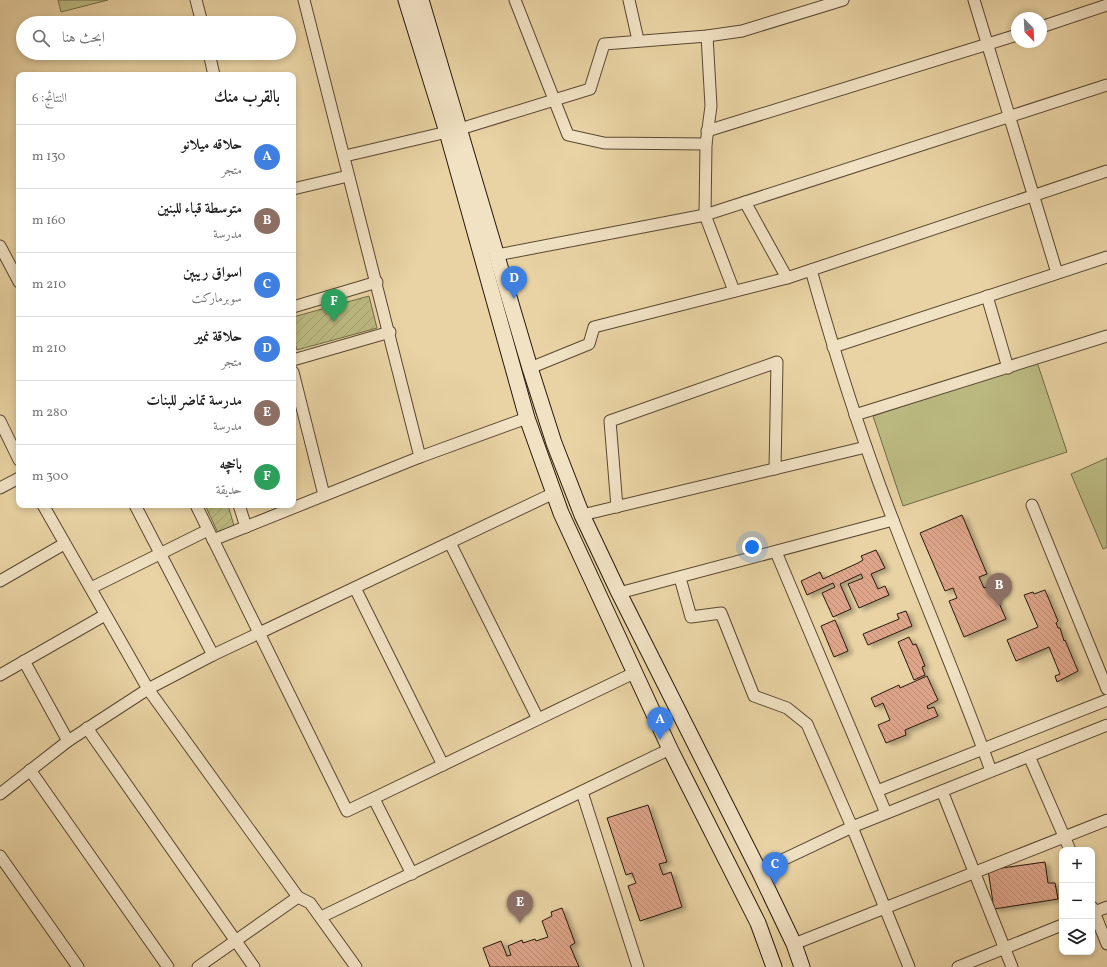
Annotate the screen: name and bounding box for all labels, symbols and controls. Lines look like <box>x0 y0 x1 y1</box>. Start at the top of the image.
north arrow <box>1011 12 1047 48</box>
search box <box>16 16 296 60</box>
icon: search <box>30 27 52 49</box>
text: ابحث هنا <box>62 28 105 49</box>
text: بالقرب منك <box>214 86 280 109</box>
text: النتائج: 6 <box>32 90 67 108</box>
text: حلاقه ميلانو <box>182 135 242 156</box>
text: 130 m <box>32 148 65 166</box>
text: A <box>262 148 272 166</box>
text: متجر <box>221 162 242 180</box>
text: متوسطة قباء للبنين <box>157 199 242 220</box>
text: 160 m <box>32 212 66 230</box>
text: B <box>263 212 271 230</box>
text: مدرسة <box>213 226 242 244</box>
text: اسواق ريبين <box>183 263 242 284</box>
pin: D <box>501 266 527 299</box>
text: 210 m <box>32 276 66 294</box>
text: C <box>263 276 271 294</box>
pin: F <box>321 289 347 322</box>
text: سوبرماركت <box>192 290 242 308</box>
text: حلاقة نمير <box>195 327 242 348</box>
text: 210 m <box>32 340 66 358</box>
text: D <box>262 340 272 358</box>
text: متجر <box>221 354 242 372</box>
text: مدرسة تماضر للبنات <box>146 391 242 412</box>
text: 280 m <box>32 404 68 422</box>
text: E <box>263 404 271 422</box>
text: مدرسة <box>213 418 242 436</box>
text: باخچە <box>219 455 242 476</box>
text: 300 m <box>32 468 68 486</box>
text: F <box>263 468 271 486</box>
text: حديقة <box>216 482 242 500</box>
your location <box>742 537 762 557</box>
pin: B <box>986 573 1012 606</box>
pin: A <box>647 707 673 740</box>
map controls <box>1059 847 1095 955</box>
button: + <box>1059 847 1095 883</box>
pin: C <box>762 852 788 885</box>
button: − <box>1059 883 1095 919</box>
pin: E <box>507 890 533 923</box>
button: layers <box>1059 919 1095 955</box>

